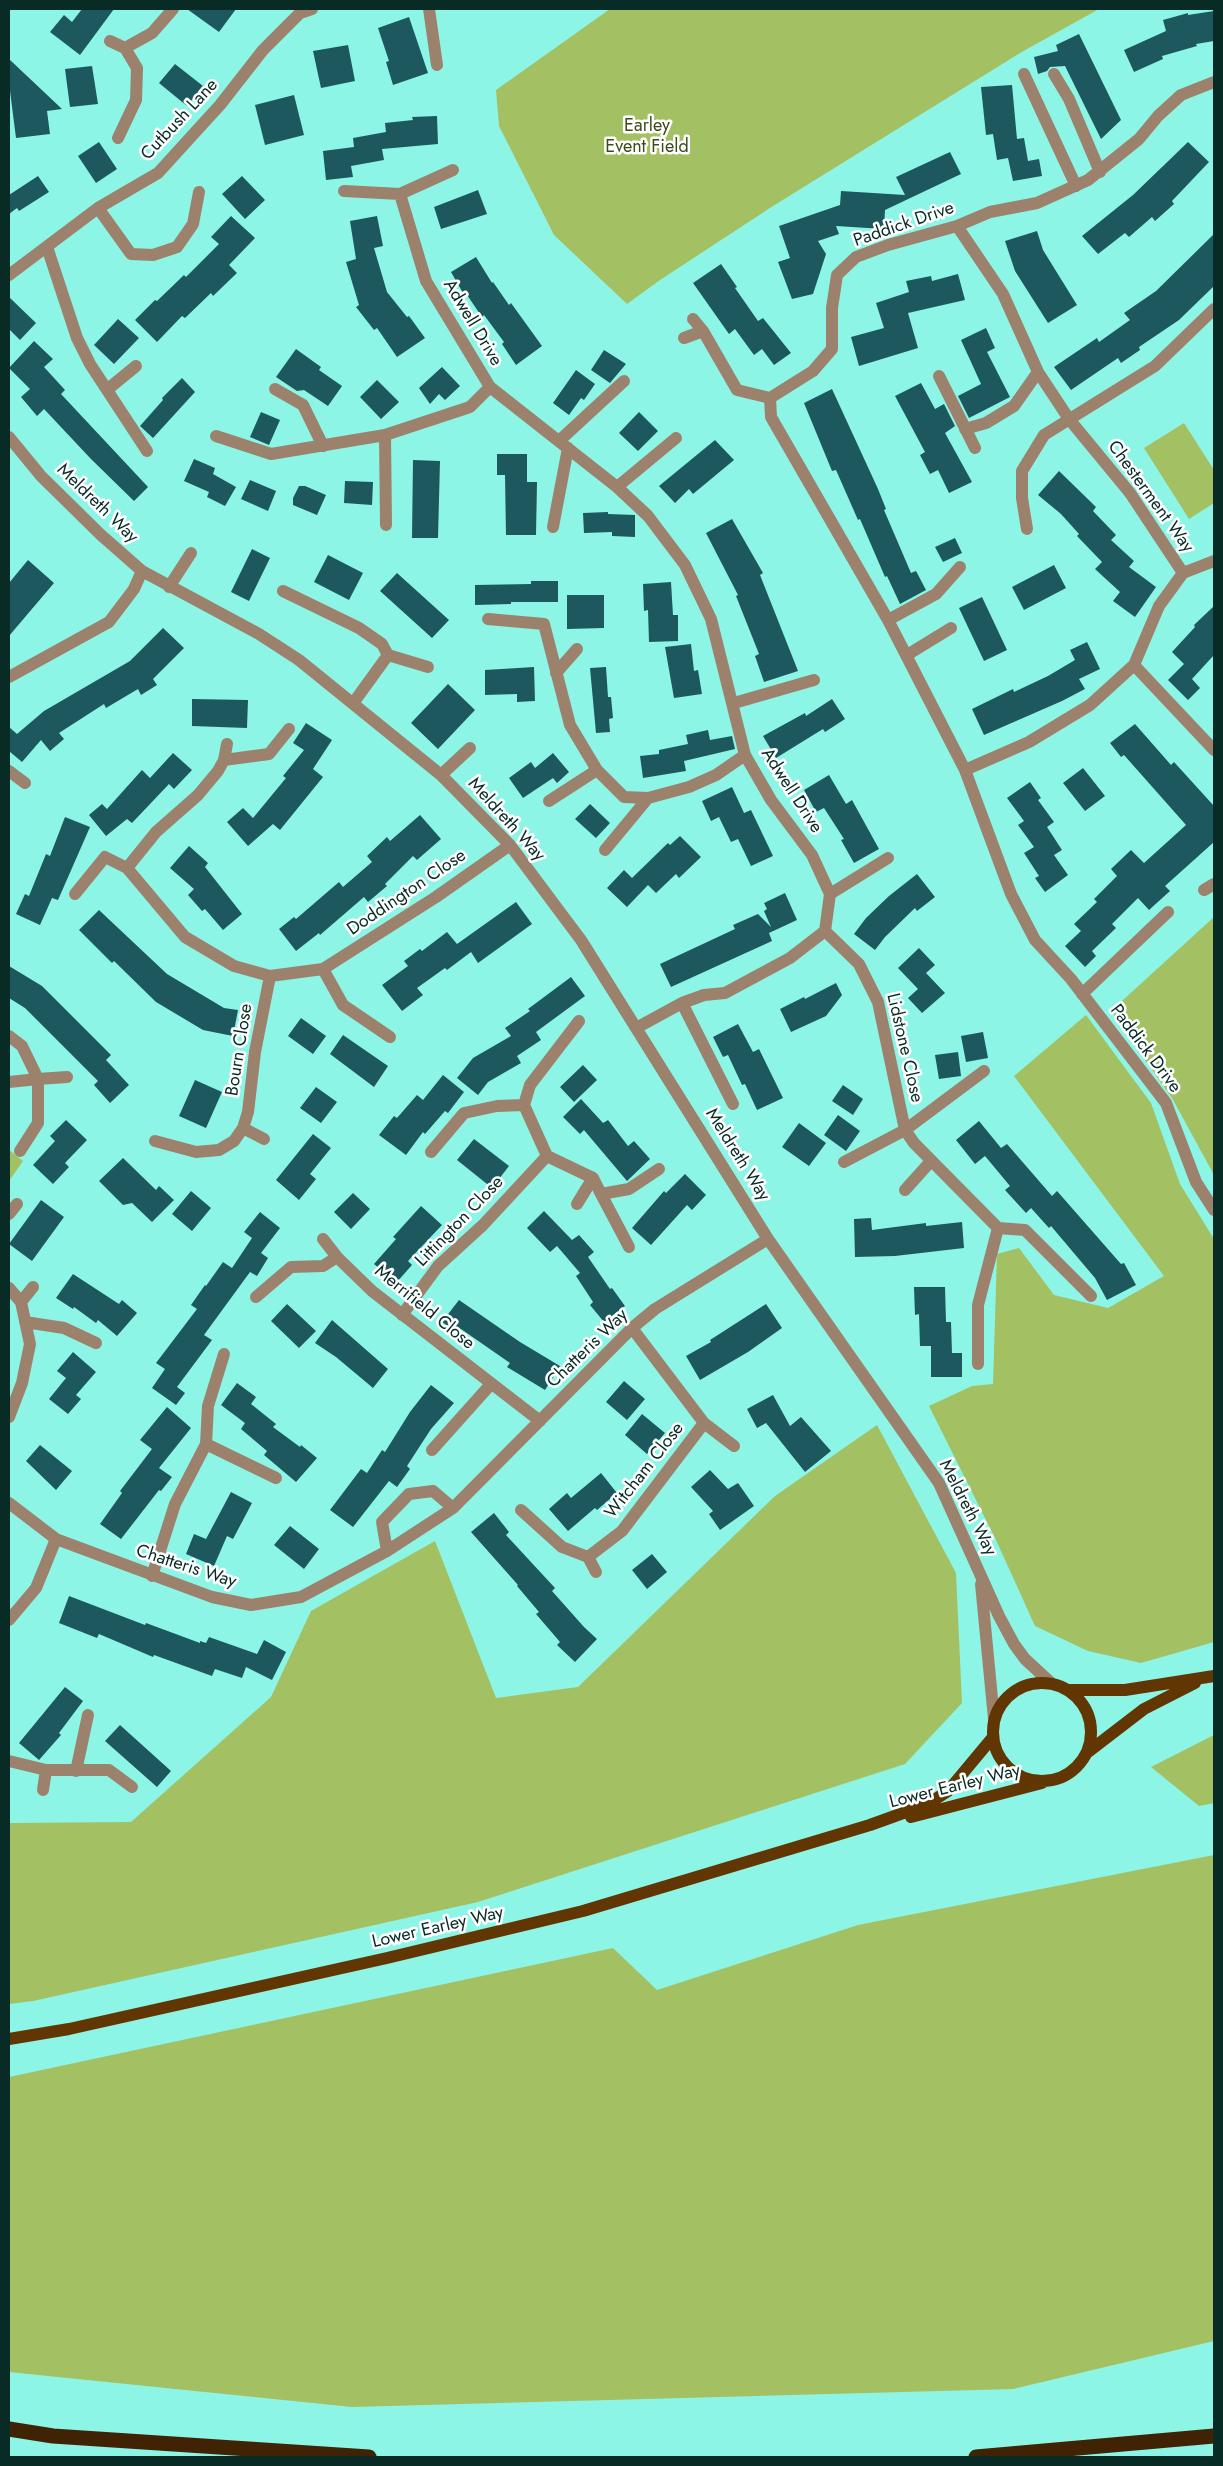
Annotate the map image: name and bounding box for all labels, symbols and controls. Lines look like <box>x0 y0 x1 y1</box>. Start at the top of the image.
street label: Cutbush Lane <box>137 75 223 165</box>
park label: Earley Event Field <box>605 116 689 158</box>
street label: Paddick Drive <box>851 198 957 252</box>
street label: Adwell Drive <box>438 276 506 370</box>
street label: Chesterment Way <box>1102 437 1198 557</box>
street label: Meldreth Way <box>52 460 142 548</box>
street label: Adwell Drive <box>756 744 826 838</box>
street label: Meldreth Way <box>463 774 549 866</box>
street label: Doddington Close <box>343 845 471 941</box>
street label: Lidstone Close <box>881 991 927 1105</box>
street label: Paddick Drive <box>1105 1001 1185 1097</box>
street label: Bourn Close <box>222 1002 258 1098</box>
street label: Meldreth Way <box>700 1105 774 1205</box>
street label: Littington Close <box>411 1172 509 1272</box>
street label: Merrifield Close <box>370 1261 478 1355</box>
street label: Chatteris Way <box>543 1305 633 1393</box>
street label: Witcham Close <box>601 1419 689 1523</box>
street label: Meldreth Way <box>934 1456 1000 1560</box>
street label: Chatteris Way <box>133 1541 239 1593</box>
street label: Lower Earley Way <box>887 1760 1023 1814</box>
street label: Lower Earley Way <box>370 1902 506 1954</box>

